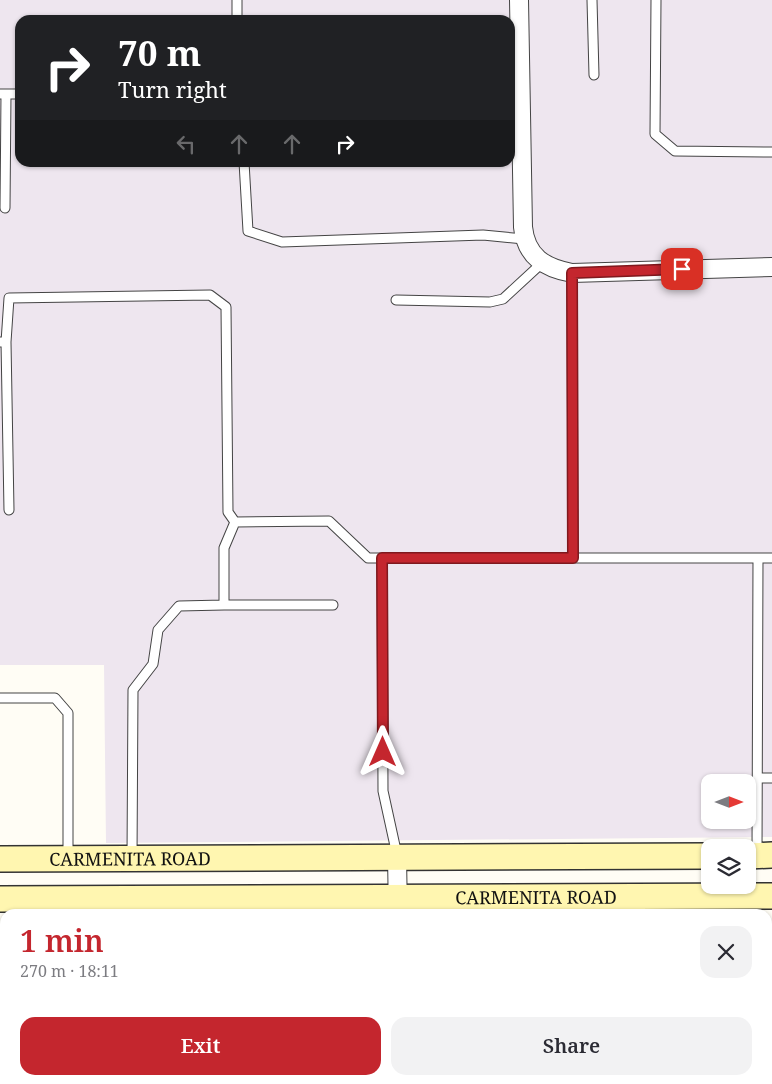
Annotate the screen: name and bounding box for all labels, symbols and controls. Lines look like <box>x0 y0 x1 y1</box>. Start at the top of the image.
text: 70 m <box>118 29 201 76</box>
icon: right <box>35 35 100 100</box>
text: Turn right <box>118 74 227 104</box>
icon: left <box>172 130 200 158</box>
icon: ahead <box>225 130 253 158</box>
icon: ahead <box>278 130 306 158</box>
icon: right <box>331 130 359 158</box>
pin <box>661 248 703 290</box>
icon: arrive <box>668 255 696 283</box>
position arrow <box>356 725 408 777</box>
north arrow <box>701 774 756 829</box>
map controls <box>701 774 756 894</box>
button: layers <box>701 839 756 894</box>
street label: CARMENITA ROAD <box>49 846 211 871</box>
street label: CARMENITA ROAD <box>455 885 617 909</box>
text: 1 min <box>20 920 104 961</box>
button: close <box>700 926 752 978</box>
text: 270 m · 18:11 <box>20 960 119 982</box>
button: Exit <box>20 1017 381 1075</box>
button: Share <box>391 1017 752 1075</box>

